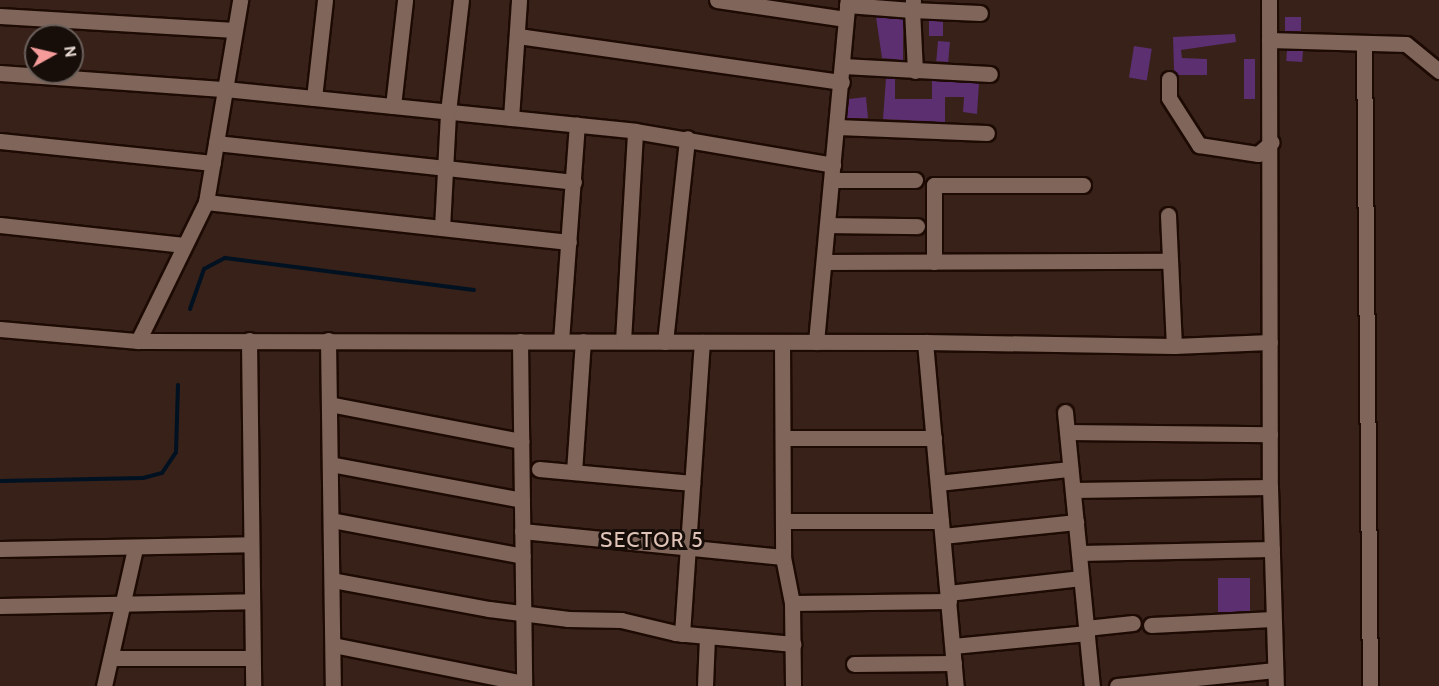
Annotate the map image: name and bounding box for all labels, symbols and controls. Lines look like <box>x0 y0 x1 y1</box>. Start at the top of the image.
north arrow <box>24 24 84 84</box>
text: N <box>60 45 81 59</box>
district label: SECTOR 5 <box>600 527 704 553</box>

